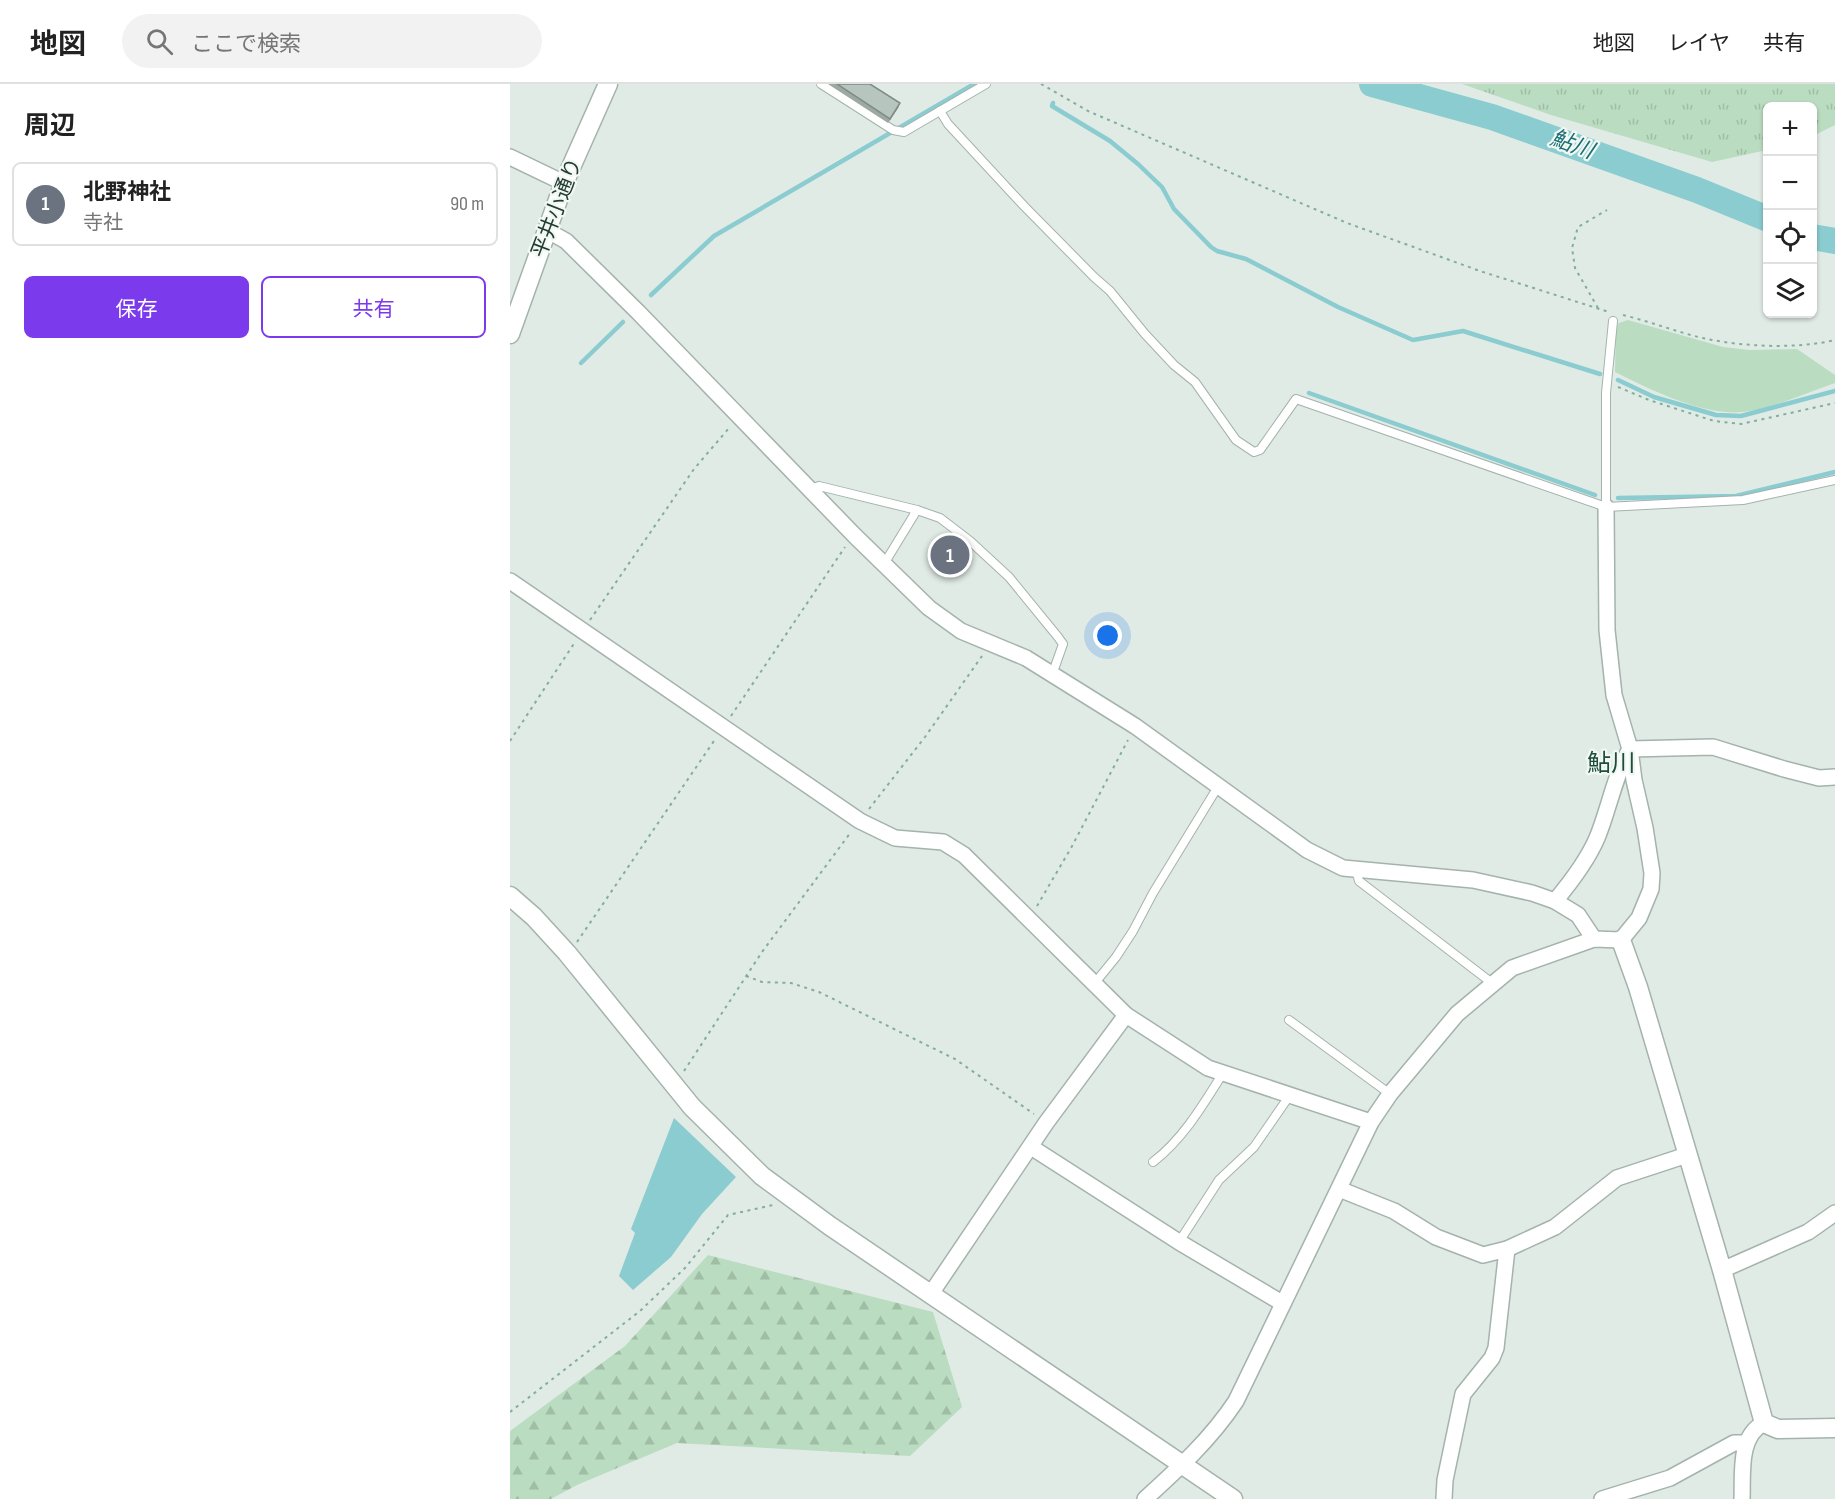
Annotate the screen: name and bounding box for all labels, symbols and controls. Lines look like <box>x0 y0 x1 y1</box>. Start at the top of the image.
search box <box>122 14 542 68</box>
icon: search <box>143 25 176 58</box>
text: 地図 <box>30 28 86 61</box>
text: ここで検索 <box>191 31 301 58</box>
text: 地図 <box>1593 31 1635 56</box>
text: レイヤ <box>1668 31 1730 56</box>
text: 共有 <box>1763 31 1805 56</box>
map controls <box>1763 102 1817 318</box>
button: + <box>1763 102 1817 156</box>
text: 周辺 <box>24 111 76 142</box>
water label: 鮎川 <box>1547 125 1599 166</box>
street label: 平井小通り <box>527 155 587 261</box>
button: − <box>1763 156 1817 210</box>
text: 北野神社 <box>83 179 171 206</box>
text: 1 <box>42 192 49 216</box>
text: 90 m <box>450 192 484 216</box>
button: locate <box>1763 210 1817 264</box>
text: 寺社 <box>83 211 123 235</box>
button: layers <box>1763 264 1817 318</box>
button: 保存 <box>24 276 249 338</box>
button: 共有 <box>261 276 486 338</box>
pin: 1 <box>930 532 970 578</box>
your location <box>1093 621 1122 650</box>
district label: 鮎川 <box>1587 749 1635 778</box>

